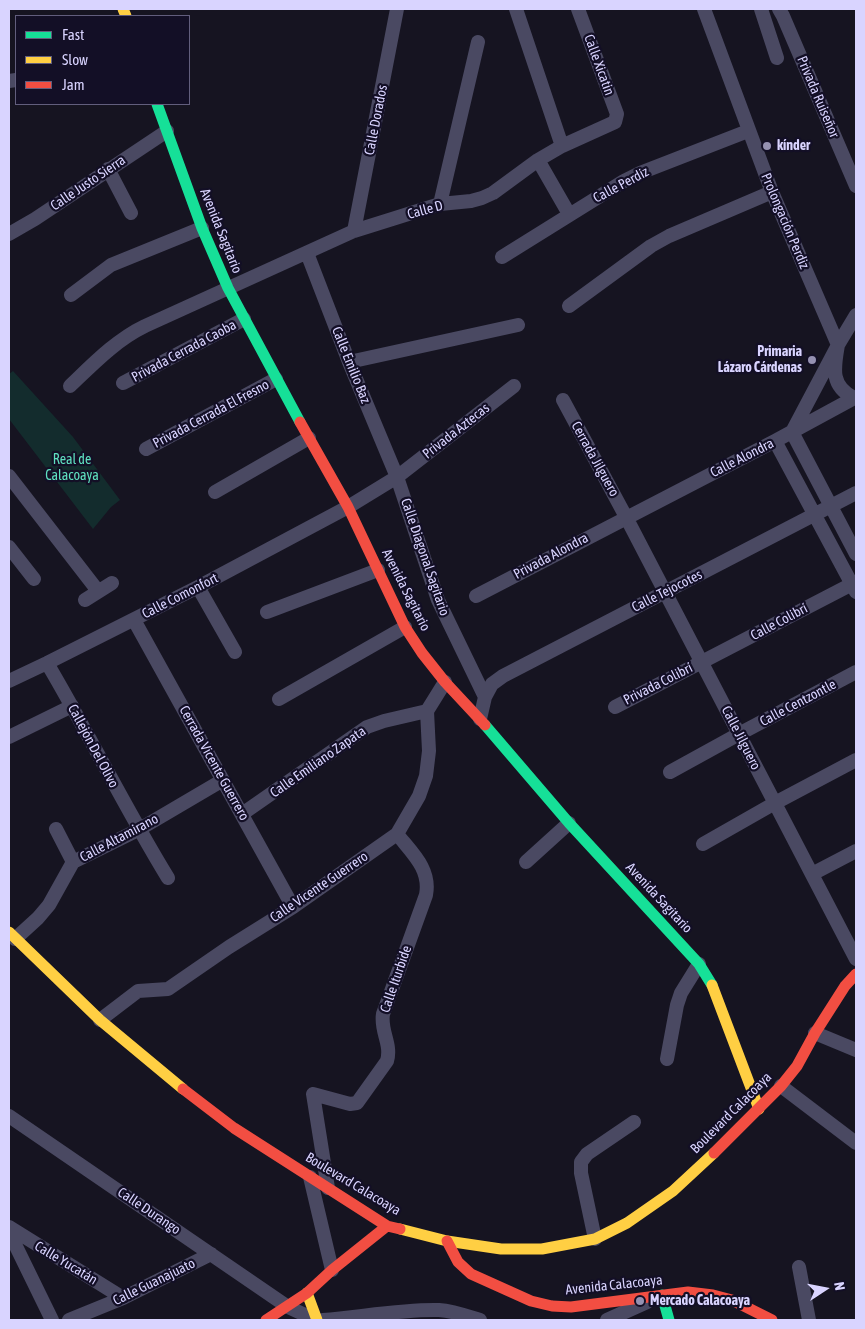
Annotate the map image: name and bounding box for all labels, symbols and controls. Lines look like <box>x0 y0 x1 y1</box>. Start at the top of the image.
legend <box>15 15 190 105</box>
text: Fast <box>62 26 84 43</box>
street label: Calle Xicatin <box>580 32 618 98</box>
text: Slow <box>62 51 88 68</box>
street label: Privada Ruiseñor <box>793 54 843 140</box>
text: Jam <box>62 76 85 93</box>
street label: Calle Dorados <box>361 83 391 157</box>
place label: kínder <box>777 138 810 154</box>
marker: kínder <box>761 140 773 152</box>
street label: Calle Justo Sierra <box>47 152 129 214</box>
street label: Calle Perdiz <box>590 163 652 207</box>
street label: Prolongación Perdiz <box>757 171 813 271</box>
street label: Avenida Sagitario <box>196 186 246 276</box>
street label: Calle D <box>405 197 445 223</box>
street label: Privada Cerrada Caoba <box>129 316 239 386</box>
street label: Calle Emilio Baz <box>328 324 374 406</box>
place label: Primaria Lázaro Cárdenas <box>718 344 802 377</box>
marker: Primaria Lázaro Cárdenas <box>806 354 818 366</box>
street label: Privada Cerrada El Fresno <box>150 376 272 452</box>
street label: Privada Aztecas <box>419 400 493 462</box>
street label: Cerrada Jilguero <box>567 419 623 499</box>
street label: Calle Alondra <box>707 435 777 481</box>
park label: Real de Calacoaya <box>45 452 99 484</box>
street label: Calle Diagonal Sagitario <box>397 496 453 618</box>
street label: Privada Alondra <box>511 529 591 583</box>
street label: Avenida Sagitario <box>378 546 434 634</box>
street label: Calle Tejocotes <box>629 566 705 616</box>
street label: Calle Comonfort <box>139 570 221 622</box>
street label: Calle Colibrí <box>748 600 810 644</box>
street label: Privada Colibrí <box>621 659 695 709</box>
street label: Calle Centzontle <box>757 676 839 730</box>
street label: Callejón Del Olivo <box>64 701 122 791</box>
street label: Cerrada Vicente Guerrero <box>175 703 253 823</box>
street label: Calle Jilguero <box>718 703 764 773</box>
street label: Calle Emiliano Zapata <box>267 723 369 801</box>
street label: Calle Altamirano <box>77 810 161 866</box>
street label: Calle Vicente Guerrero <box>267 848 371 926</box>
street label: Avenida Sagitario <box>622 859 696 937</box>
street label: Calle Iturbide <box>377 943 415 1015</box>
street label: Boulevard Calacoaya <box>687 1069 775 1157</box>
street label: Boulevard Calacoaya <box>302 1149 404 1219</box>
street label: Calle Durango <box>114 1184 184 1238</box>
street label: Calle Yucatán <box>32 1238 100 1288</box>
street label: Calle Guanajuato <box>110 1255 198 1309</box>
north arrow <box>800 1264 850 1314</box>
street label: Avenida Calacoaya <box>565 1272 663 1298</box>
text: N <box>831 1281 848 1292</box>
place label: Mercado Calacoaya <box>650 1293 750 1309</box>
marker: Mercado Calacoaya <box>634 1295 646 1307</box>

